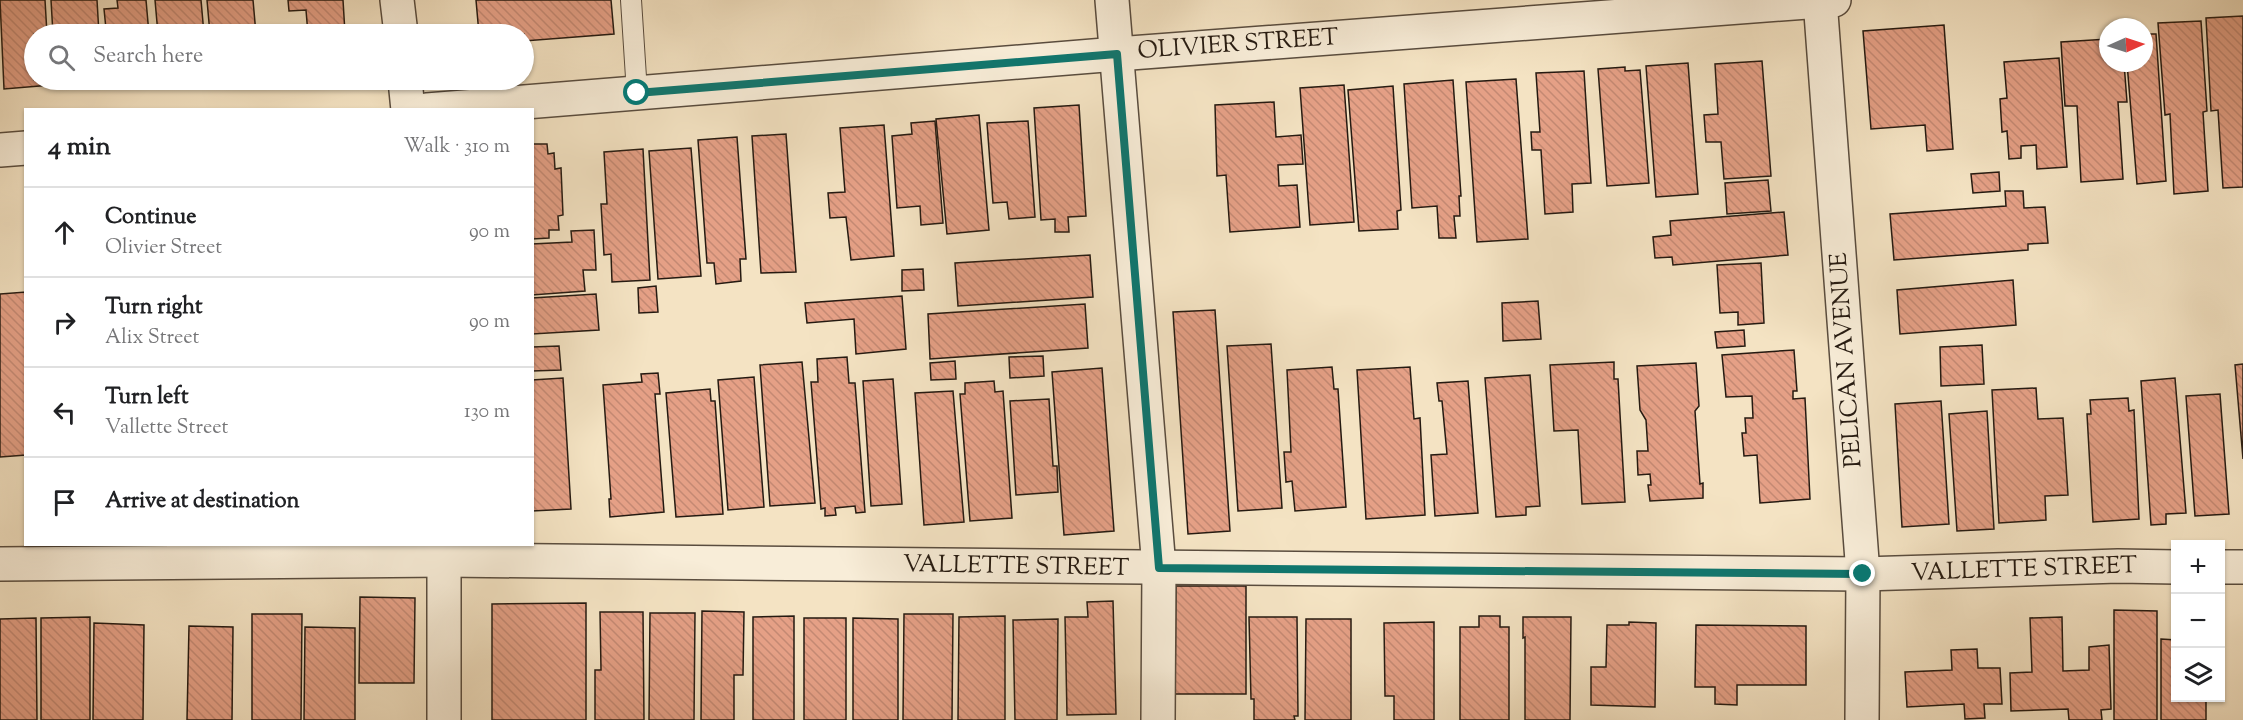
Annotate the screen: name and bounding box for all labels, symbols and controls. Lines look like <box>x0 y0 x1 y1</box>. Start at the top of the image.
north arrow <box>2099 18 2153 72</box>
street label: OLIVIER STREET <box>1136 21 1340 69</box>
search box <box>24 24 534 90</box>
icon: search <box>45 41 78 74</box>
text: Search here <box>93 41 203 73</box>
route start <box>623 79 649 105</box>
text: 4 min <box>48 129 111 166</box>
text: Walk · 310 m <box>403 133 510 162</box>
text: Continue <box>105 202 196 234</box>
icon: ahead <box>48 216 81 249</box>
text: 90 m <box>469 218 510 247</box>
text: Olivier Street <box>105 234 222 263</box>
street label: PELICAN AVENUE <box>1822 251 1871 469</box>
text: Turn right <box>105 292 202 324</box>
icon: right <box>48 306 81 339</box>
text: 90 m <box>469 308 510 337</box>
text: Alix Street <box>105 324 199 353</box>
text: Turn left <box>105 382 188 414</box>
icon: left <box>48 396 81 429</box>
text: 130 m <box>464 398 510 427</box>
text: Vallette Street <box>105 414 228 443</box>
icon: arrive <box>48 486 81 519</box>
text: Arrive at destination <box>105 486 300 518</box>
map controls <box>2171 540 2225 702</box>
button: + <box>2171 540 2225 594</box>
street label: VALLETTE STREET <box>902 548 1130 586</box>
street label: VALLETTE STREET <box>1910 549 2138 591</box>
route end <box>1849 560 1875 586</box>
button: − <box>2171 594 2225 648</box>
button: layers <box>2171 648 2225 702</box>

